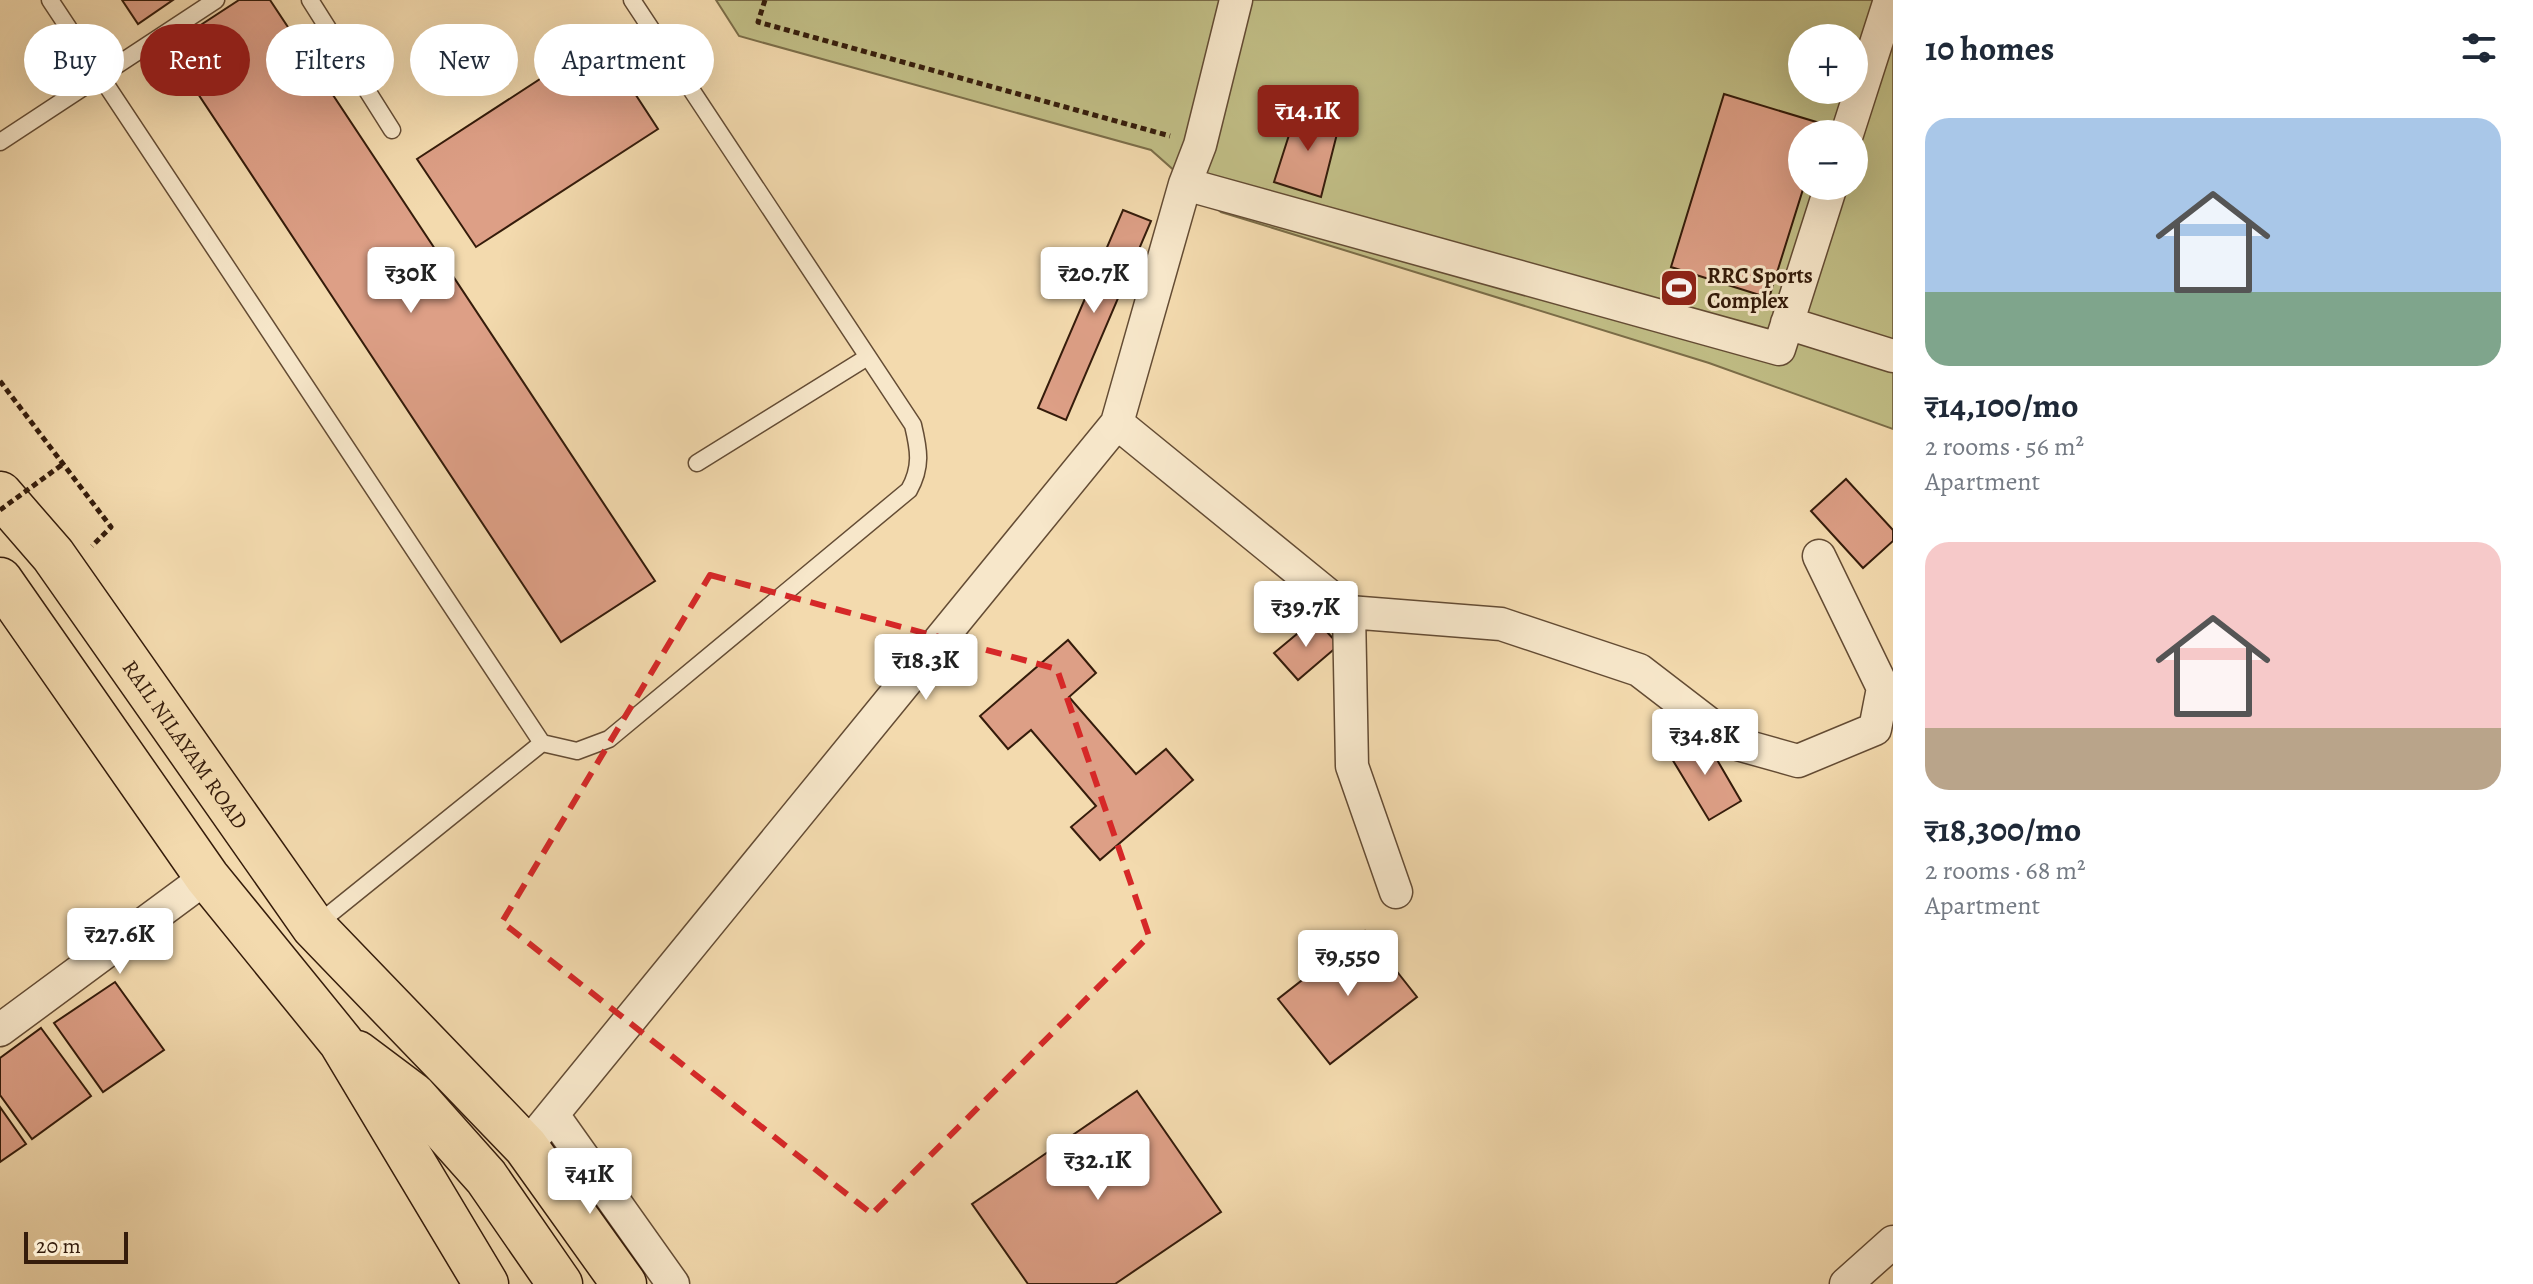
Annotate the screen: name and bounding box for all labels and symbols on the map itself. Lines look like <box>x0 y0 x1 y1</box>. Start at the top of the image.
pin: ₹14.1K <box>1243 85 1373 153</box>
pin: ₹30K <box>364 247 458 315</box>
pin: ₹20.7K <box>1029 247 1159 315</box>
place label: RRC Sports Complex <box>1707 261 1813 316</box>
sports icon: RRC Sports Complex <box>1658 267 1700 309</box>
pin: ₹39.7K <box>1241 581 1371 649</box>
pin: ₹18.3K <box>861 634 991 702</box>
street label: RAIL NILAYAM ROAD <box>115 654 255 836</box>
pin: ₹34.8K <box>1640 709 1770 777</box>
pin: ₹27.6K <box>55 908 185 976</box>
pin: ₹9,550 <box>1283 930 1413 998</box>
pin: ₹32.1K <box>1033 1134 1163 1202</box>
pin: ₹41K <box>543 1148 637 1216</box>
scale bar <box>24 1228 128 1264</box>

